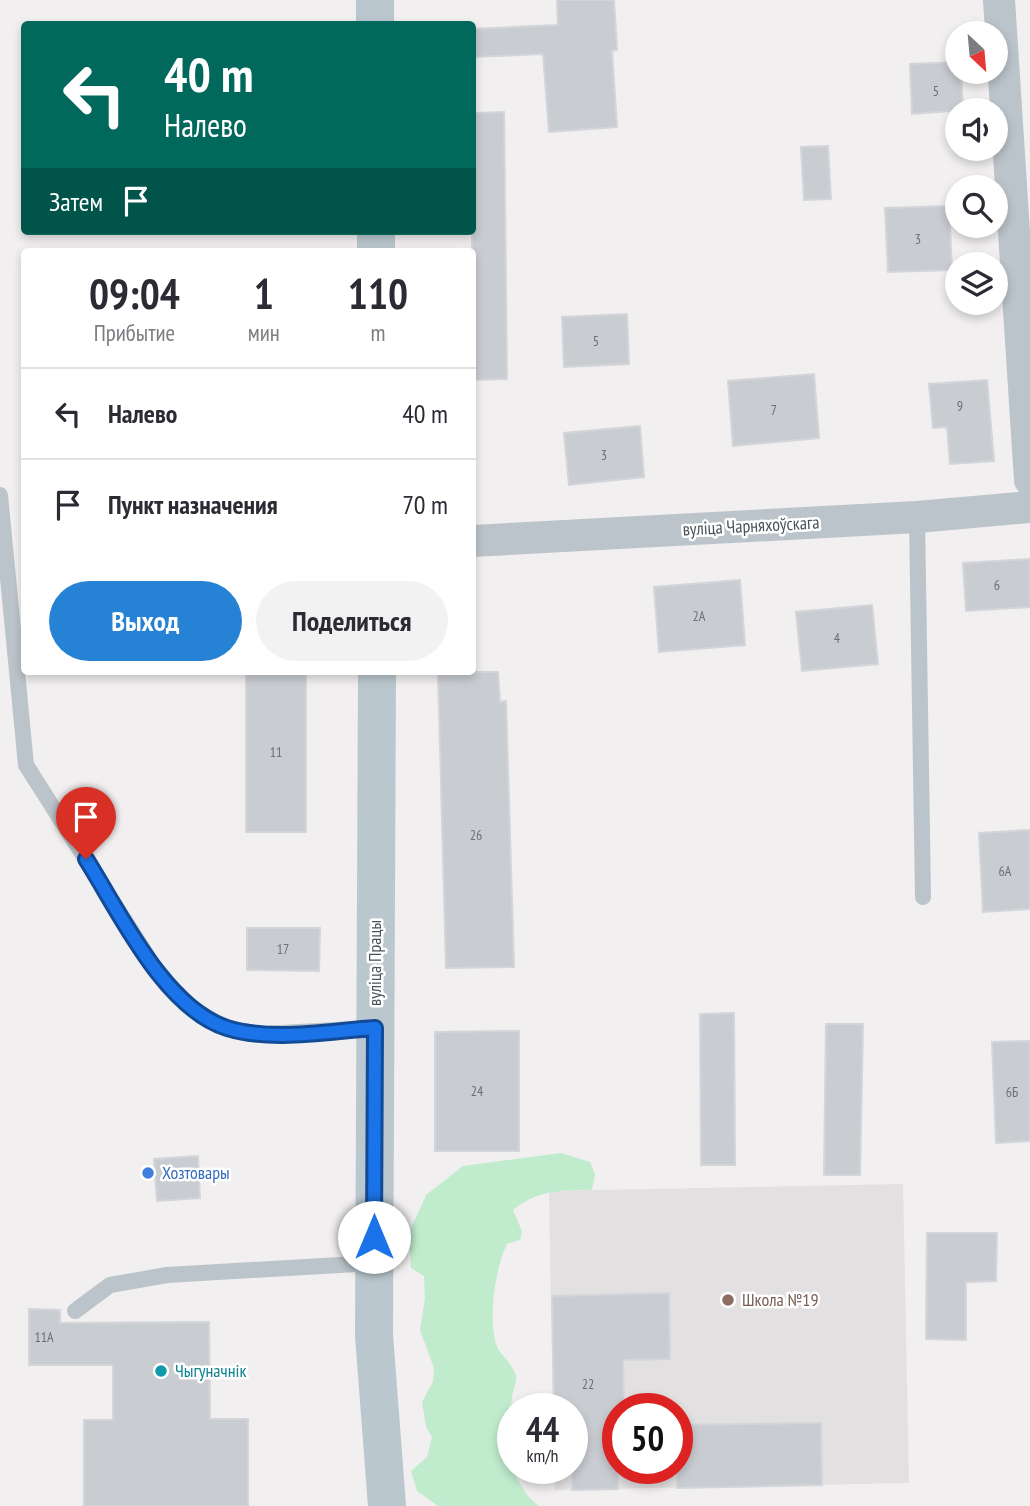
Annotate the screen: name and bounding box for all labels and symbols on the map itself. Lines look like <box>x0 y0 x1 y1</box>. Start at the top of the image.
north arrow <box>945 21 1008 84</box>
house number: 5 <box>933 82 939 100</box>
house number: 3 <box>915 230 921 248</box>
house number: 5 <box>593 332 599 350</box>
house number: 9 <box>957 397 963 415</box>
house number: 7 <box>771 401 777 419</box>
house number: 3 <box>601 446 607 464</box>
street label: вуліца Чарняхоўскага <box>682 510 820 541</box>
house number: 6 <box>994 576 1000 594</box>
house number: 2А <box>693 607 706 625</box>
house number: 4 <box>834 629 841 647</box>
house number: 11 <box>270 743 282 761</box>
pin <box>56 787 116 859</box>
house number: 26 <box>470 826 482 844</box>
house number: 6А <box>999 862 1012 880</box>
street label: вуліца Працы <box>363 920 386 1006</box>
house number: 17 <box>277 940 289 958</box>
house number: 24 <box>471 1082 484 1100</box>
house number: 6Б <box>1006 1083 1018 1101</box>
place label: Хозтовары <box>162 1161 230 1184</box>
marker: Хозтовары <box>140 1165 156 1181</box>
position arrow <box>337 1200 411 1274</box>
place label: Школа №19 <box>742 1288 819 1311</box>
marker: Школа №19 <box>720 1292 736 1308</box>
house number: 11А <box>34 1328 54 1346</box>
place label: Чыгуначнік <box>175 1359 246 1382</box>
marker: Чыгуначнік <box>153 1363 169 1379</box>
house number: 22 <box>582 1375 594 1393</box>
speed limit sign: 50 <box>602 1393 693 1484</box>

